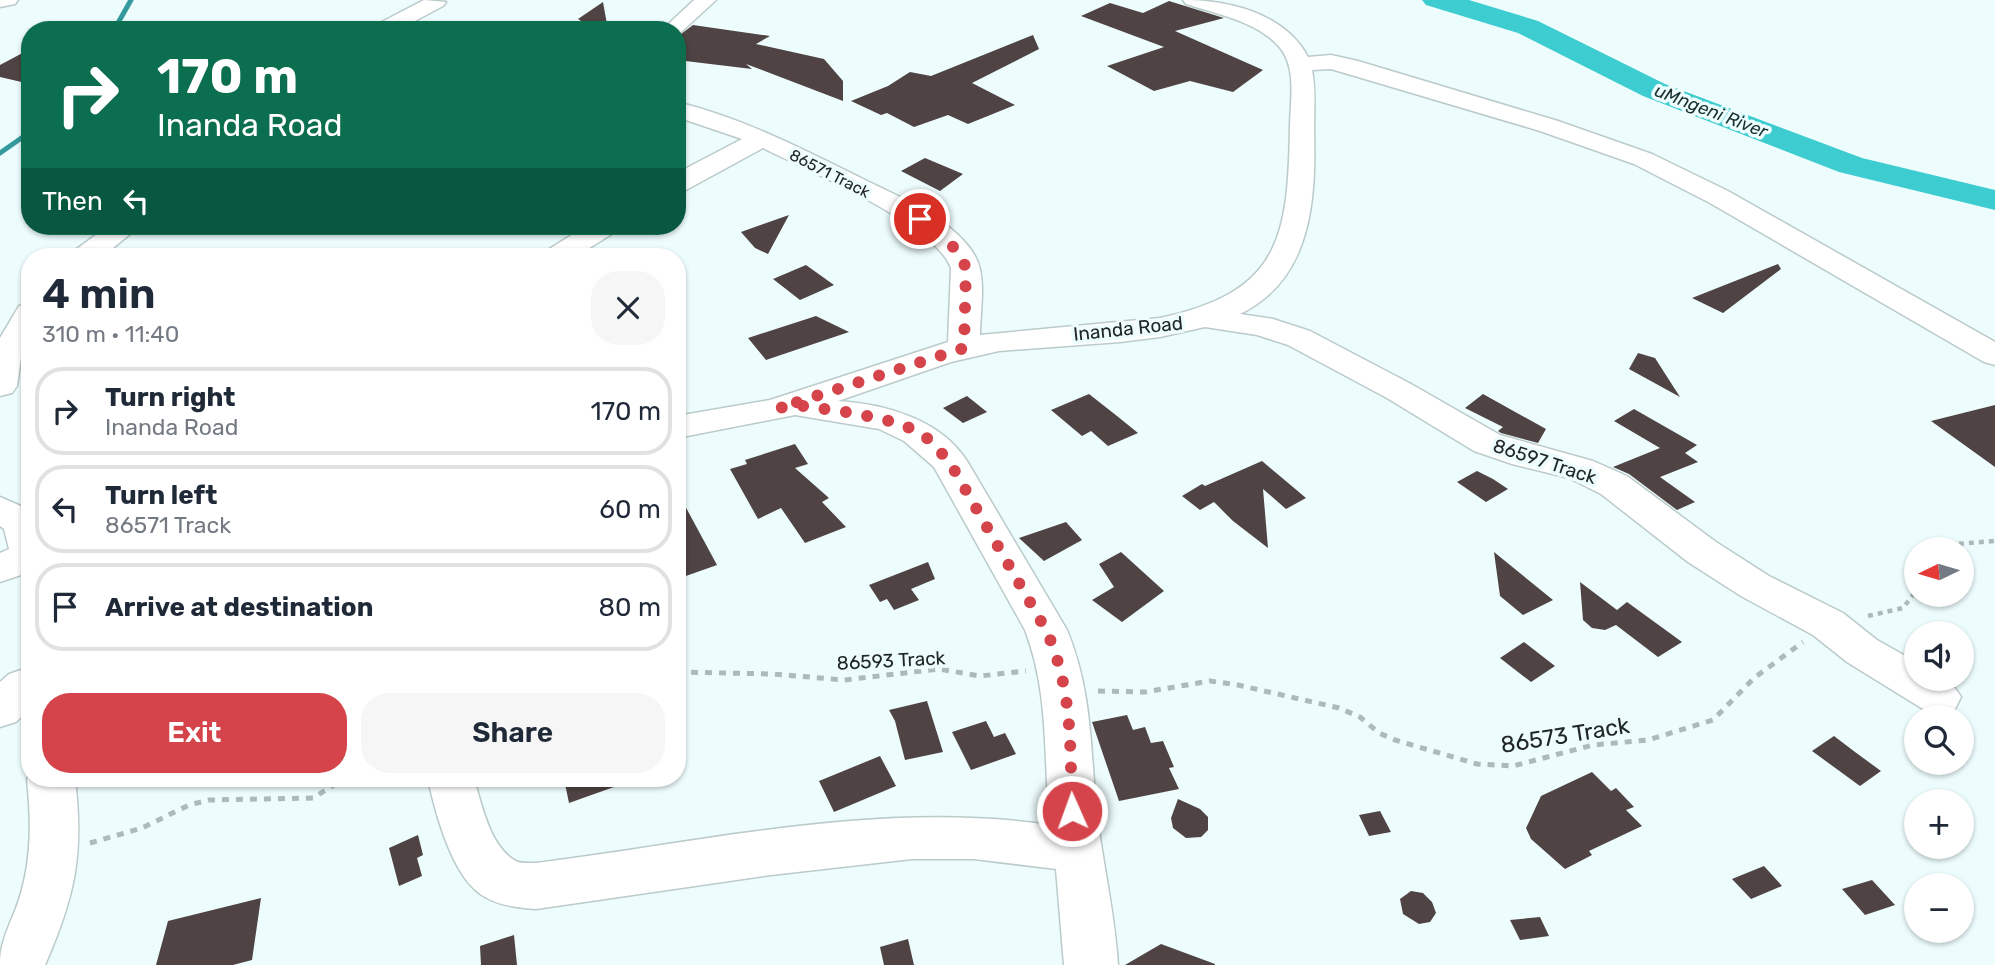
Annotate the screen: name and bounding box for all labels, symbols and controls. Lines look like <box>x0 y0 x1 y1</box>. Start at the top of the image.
text: 170 m <box>157 47 298 105</box>
icon: right <box>42 49 133 140</box>
water label: uMngeni River <box>1651 79 1772 143</box>
text: Inanda Road <box>157 106 343 144</box>
street label: 86571 Track <box>786 145 874 202</box>
icon: left <box>117 182 155 220</box>
text: Then <box>42 186 103 217</box>
pin <box>890 189 950 249</box>
icon: arrive <box>901 200 939 238</box>
text: 4 min <box>42 269 156 319</box>
button: close <box>591 271 665 345</box>
street label: Inanda Road <box>1072 311 1184 346</box>
text: 310 m · 11:40 <box>42 320 179 348</box>
text: Turn right <box>105 382 235 413</box>
icon: right <box>46 392 84 430</box>
text: 170 m <box>591 396 661 427</box>
text: Inanda Road <box>105 413 238 441</box>
street label: 86597 Track <box>1490 434 1600 489</box>
text: Turn left <box>105 480 217 511</box>
icon: left <box>46 490 84 528</box>
text: 60 m <box>599 494 661 525</box>
text: 86571 Track <box>105 511 231 539</box>
north arrow <box>1904 537 1974 607</box>
map controls <box>1904 537 1974 943</box>
icon: arrive <box>46 588 84 626</box>
text: Arrive at destination <box>105 592 373 623</box>
text: 80 m <box>598 592 661 623</box>
button: sound <box>1904 621 1974 691</box>
street label: 86593 Track <box>836 646 946 675</box>
button: Exit <box>42 693 347 773</box>
button: Share <box>361 693 665 773</box>
button: search <box>1904 705 1974 775</box>
street label: 86573 Track <box>1499 711 1632 759</box>
position arrow <box>1035 774 1109 848</box>
button: + <box>1904 789 1974 859</box>
button: − <box>1904 873 1974 943</box>

